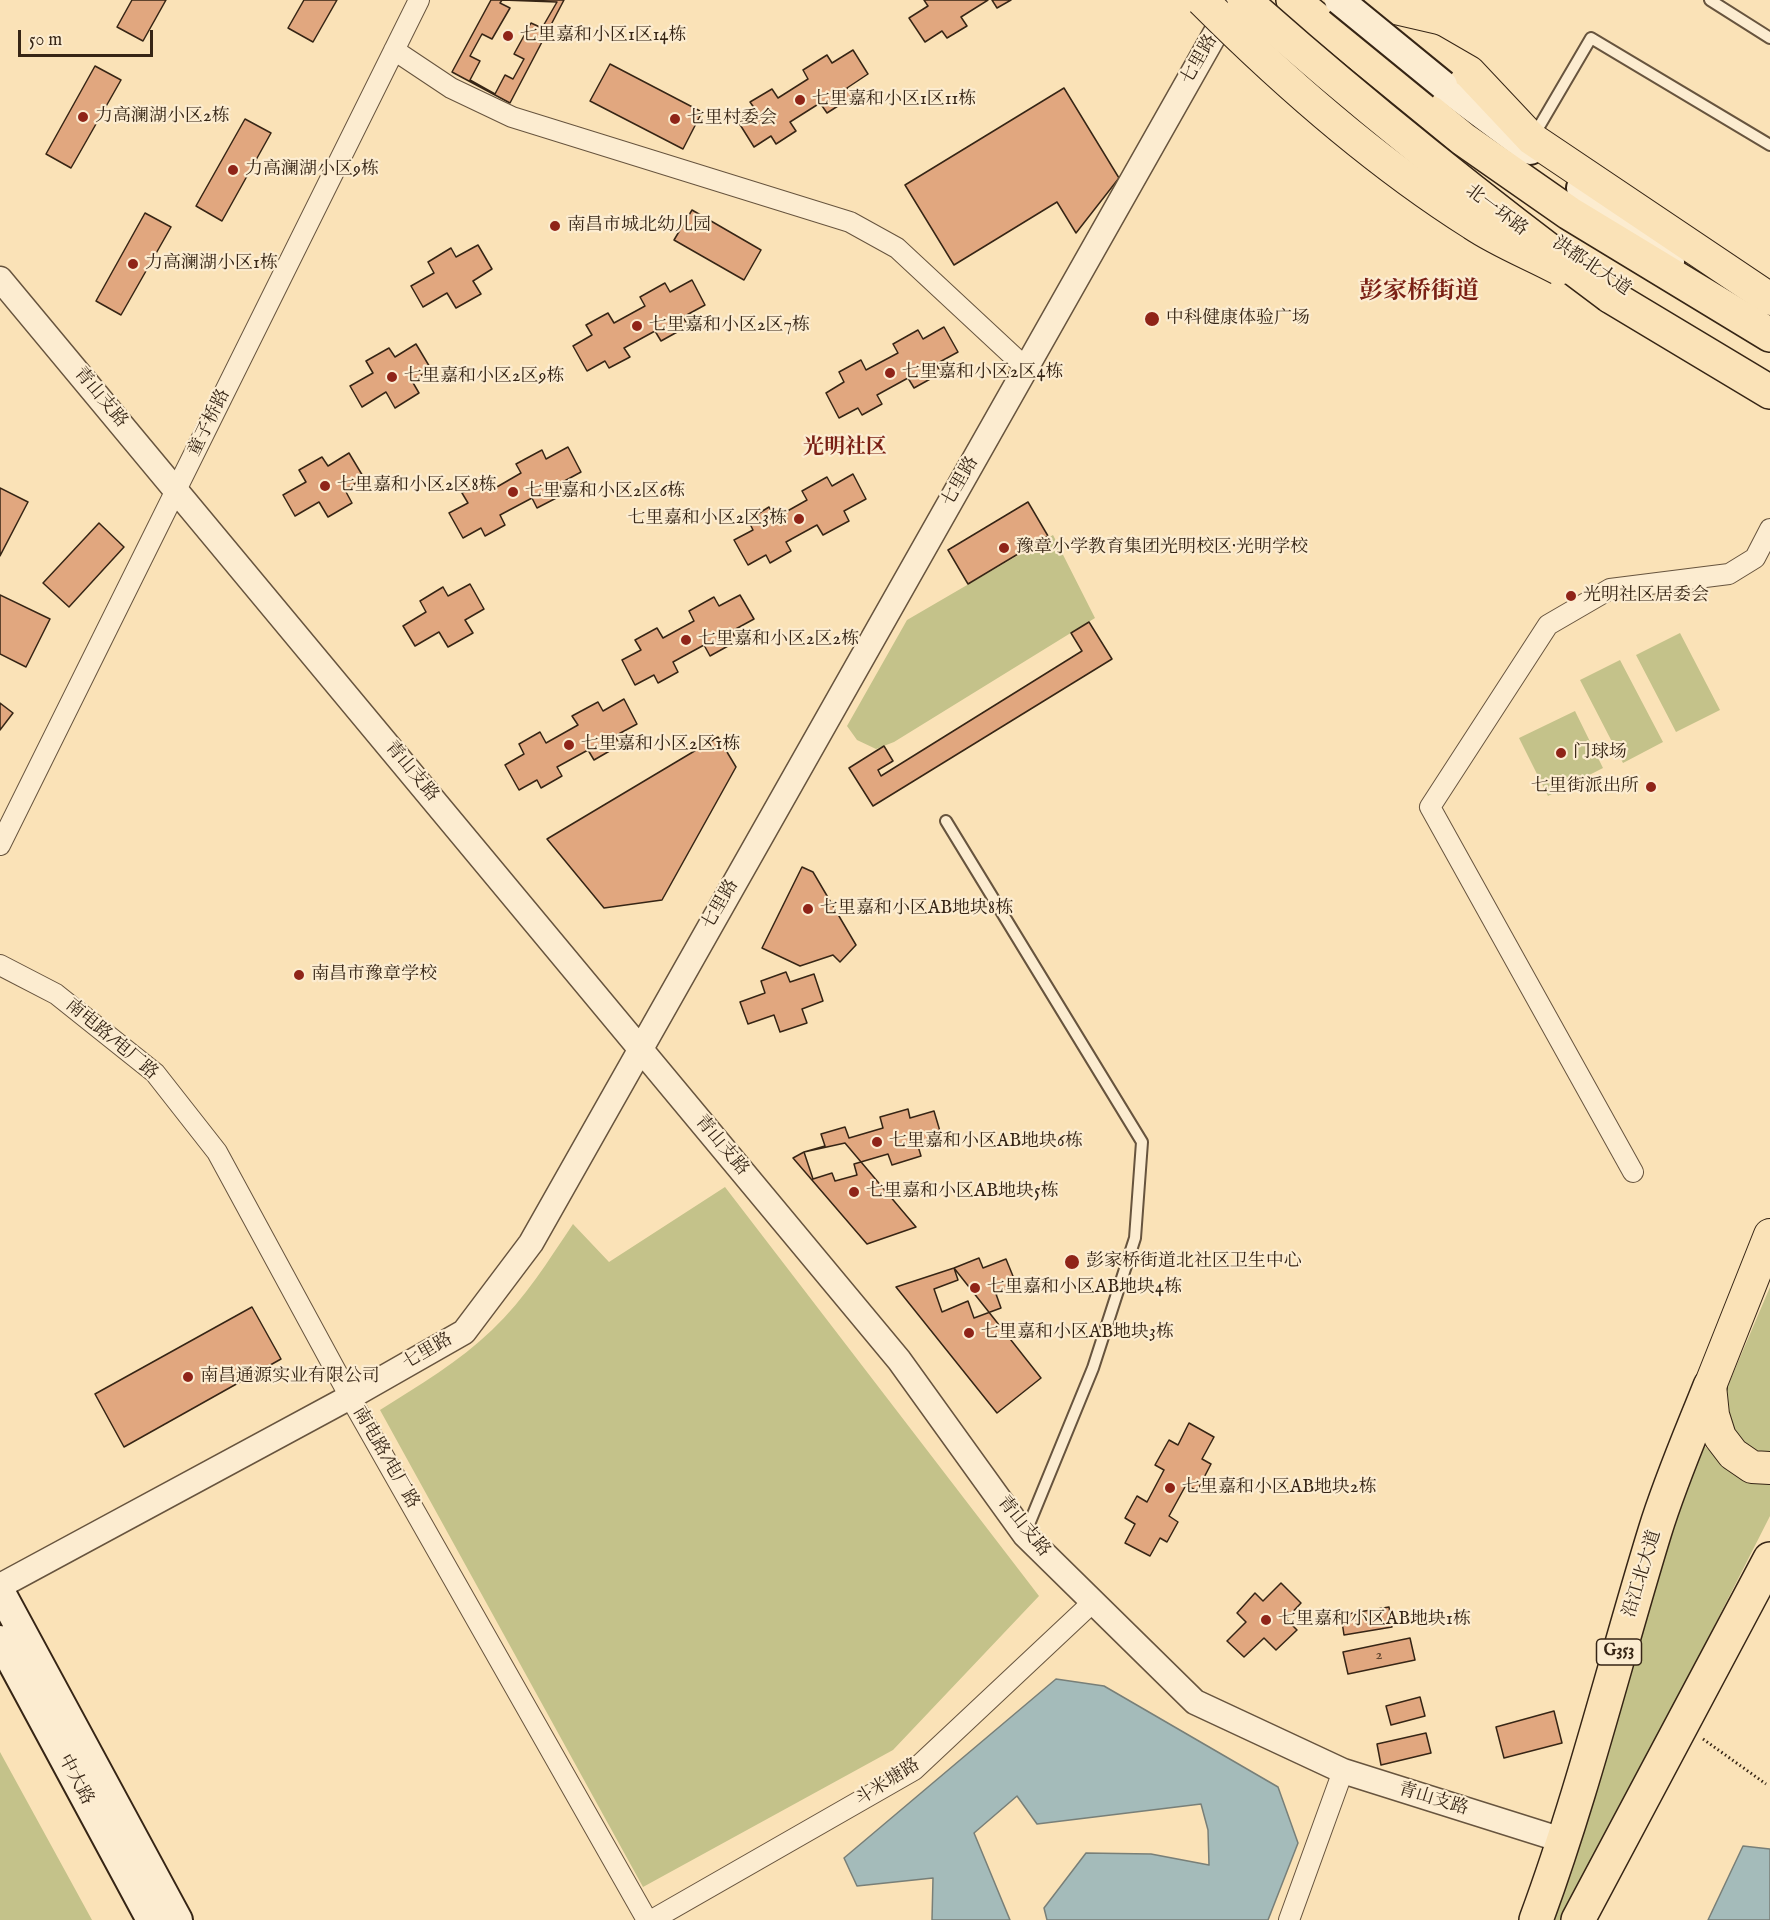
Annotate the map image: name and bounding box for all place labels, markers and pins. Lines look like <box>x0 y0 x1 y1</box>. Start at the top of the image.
place label: 七里嘉和小区1区14栋 <box>520 25 686 47</box>
marker: 七里嘉和小区1区14栋 <box>501 29 515 43</box>
place label: 七里嘉和小区1区11栋 <box>812 89 976 111</box>
marker: 七里嘉和小区1区11栋 <box>793 93 807 107</box>
place label: 力高澜湖小区2栋 <box>95 106 229 128</box>
place label: 七里村委会 <box>687 108 777 130</box>
marker: 力高澜湖小区2栋 <box>76 110 90 124</box>
marker: 七里村委会 <box>668 112 682 126</box>
place label: 力高澜湖小区9栋 <box>245 159 379 181</box>
marker: 力高澜湖小区9栋 <box>226 163 240 177</box>
place label: 南昌市城北幼儿园 <box>567 215 711 237</box>
marker: 南昌市城北幼儿园 <box>548 219 562 233</box>
place label: 力高澜湖小区1栋 <box>145 253 278 275</box>
marker: 力高澜湖小区1栋 <box>126 257 140 271</box>
place label: 中科健康体验广场 <box>1166 308 1310 330</box>
marker: 中科健康体验广场 <box>1143 310 1161 328</box>
place label: 七里嘉和小区2区7栋 <box>649 315 810 337</box>
marker: 七里嘉和小区2区7栋 <box>630 319 644 333</box>
place label: 七里嘉和小区2区4栋 <box>902 362 1063 384</box>
place label: 七里嘉和小区2区9栋 <box>404 366 564 388</box>
marker: 七里嘉和小区2区4栋 <box>883 366 897 380</box>
marker: 七里嘉和小区2区9栋 <box>385 370 399 384</box>
place label: 七里嘉和小区2区8栋 <box>337 475 497 497</box>
marker: 七里嘉和小区2区8栋 <box>318 479 332 493</box>
place label: 七里嘉和小区2区6栋 <box>525 481 685 503</box>
marker: 七里嘉和小区2区6栋 <box>506 485 520 499</box>
place label: 七里嘉和小区2区3栋 <box>628 508 787 530</box>
marker: 七里嘉和小区2区3栋 <box>792 512 806 526</box>
place label: 豫章小学教育集团光明校区·光明学校 <box>1016 537 1308 559</box>
marker: 豫章小学教育集团光明校区·光明学校 <box>997 541 1011 555</box>
place label: 光明社区居委会 <box>1583 585 1709 607</box>
marker: 光明社区居委会 <box>1564 589 1578 603</box>
place label: 七里嘉和小区2区2栋 <box>698 629 859 651</box>
marker: 七里嘉和小区2区2栋 <box>679 633 693 647</box>
place label: 七里嘉和小区2区1栋 <box>581 734 740 756</box>
marker: 七里嘉和小区2区1栋 <box>562 738 576 752</box>
place label: 门球场 <box>1573 742 1627 764</box>
marker: 门球场 <box>1554 746 1568 760</box>
place label: 七里街派出所 <box>1531 776 1639 798</box>
marker: 七里街派出所 <box>1644 780 1658 794</box>
place label: 七里嘉和小区AB地块8栋 <box>820 898 1013 920</box>
marker: 七里嘉和小区AB地块8栋 <box>801 902 815 916</box>
place label: 南昌市豫章学校 <box>311 964 437 986</box>
marker: 南昌市豫章学校 <box>292 968 306 982</box>
place label: 七里嘉和小区AB地块6栋 <box>889 1131 1083 1153</box>
marker: 七里嘉和小区AB地块6栋 <box>870 1135 884 1149</box>
place label: 七里嘉和小区AB地块5栋 <box>866 1181 1059 1203</box>
marker: 七里嘉和小区AB地块5栋 <box>847 1185 861 1199</box>
place label: 彭家桥街道北社区卫生中心 <box>1086 1251 1302 1273</box>
marker: 彭家桥街道北社区卫生中心 <box>1063 1253 1081 1271</box>
place label: 七里嘉和小区AB地块4栋 <box>987 1277 1182 1299</box>
marker: 七里嘉和小区AB地块4栋 <box>968 1281 982 1295</box>
place label: 七里嘉和小区AB地块3栋 <box>981 1322 1174 1344</box>
marker: 七里嘉和小区AB地块3栋 <box>962 1326 976 1340</box>
place label: 南昌通源实业有限公司 <box>200 1366 380 1388</box>
marker: 南昌通源实业有限公司 <box>181 1370 195 1384</box>
place label: 七里嘉和小区AB地块2栋 <box>1182 1477 1377 1499</box>
marker: 七里嘉和小区AB地块2栋 <box>1163 1481 1177 1495</box>
place label: 七里嘉和小区AB地块1栋 <box>1278 1609 1471 1631</box>
marker: 七里嘉和小区AB地块1栋 <box>1259 1613 1273 1627</box>

